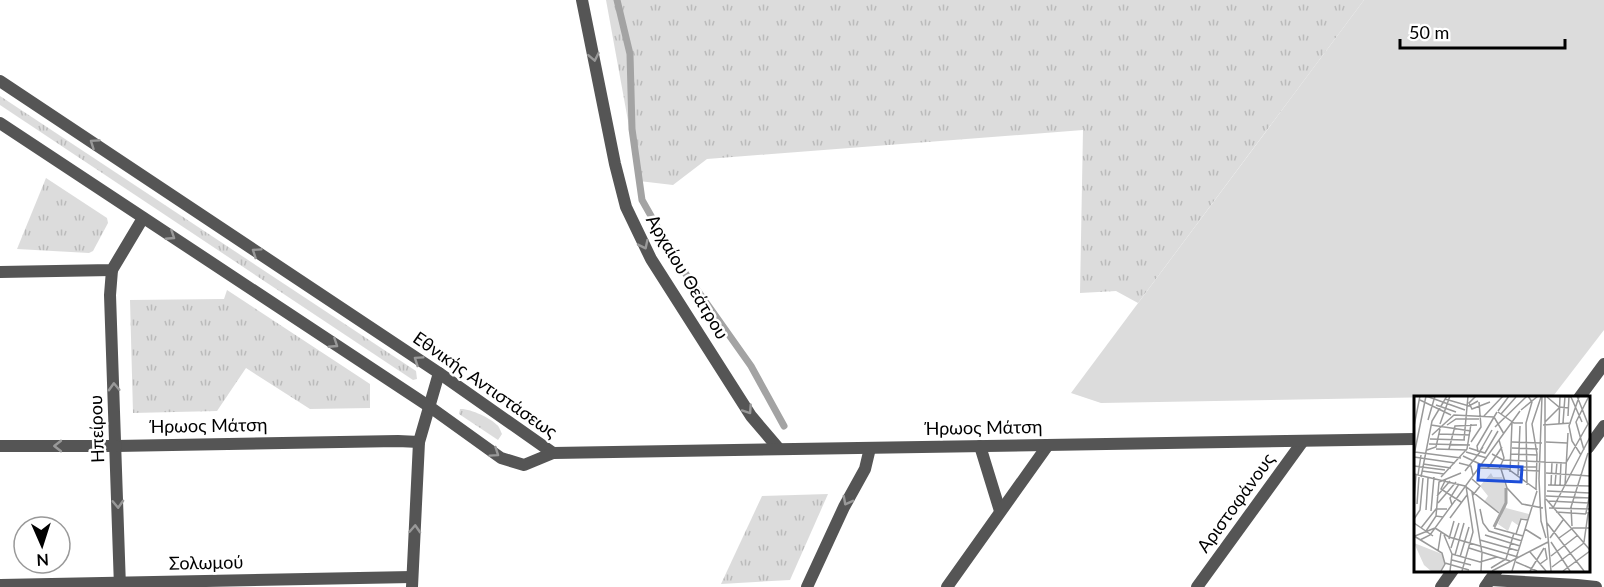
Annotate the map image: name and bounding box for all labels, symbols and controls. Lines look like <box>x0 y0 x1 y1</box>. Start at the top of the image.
scale bar <box>1400 12 1565 50</box>
text: 50 m <box>1409 21 1449 43</box>
one-way arrow <box>587 52 600 62</box>
one-way arrow <box>90 139 100 151</box>
street label: Αρχαίου Θεάτρου <box>642 210 734 343</box>
one-way arrow <box>165 229 176 240</box>
one-way arrow <box>637 238 648 249</box>
one-way arrow <box>252 248 263 259</box>
street label: Εθνικής Αντιστάσεως <box>409 326 562 443</box>
one-way arrow <box>327 337 338 348</box>
one-way arrow <box>414 356 425 367</box>
one-way arrow <box>108 383 120 392</box>
street label: Ηπείρου <box>84 395 108 463</box>
inset map <box>1414 396 1589 572</box>
one-way arrow <box>741 403 752 414</box>
street label: Ήρωος Μάτση <box>148 413 268 437</box>
street label: Ήρωος Μάτση <box>923 415 1043 439</box>
one-way arrow <box>54 440 63 452</box>
one-way arrow <box>489 446 500 457</box>
street label: Αριστοφάνους <box>1192 448 1279 556</box>
one-way arrow <box>843 495 854 505</box>
one-way arrow <box>112 499 124 508</box>
north arrow <box>12 515 72 575</box>
one-way arrow <box>408 524 421 533</box>
street label: Σολωμού <box>169 550 243 574</box>
text: N <box>36 551 49 570</box>

